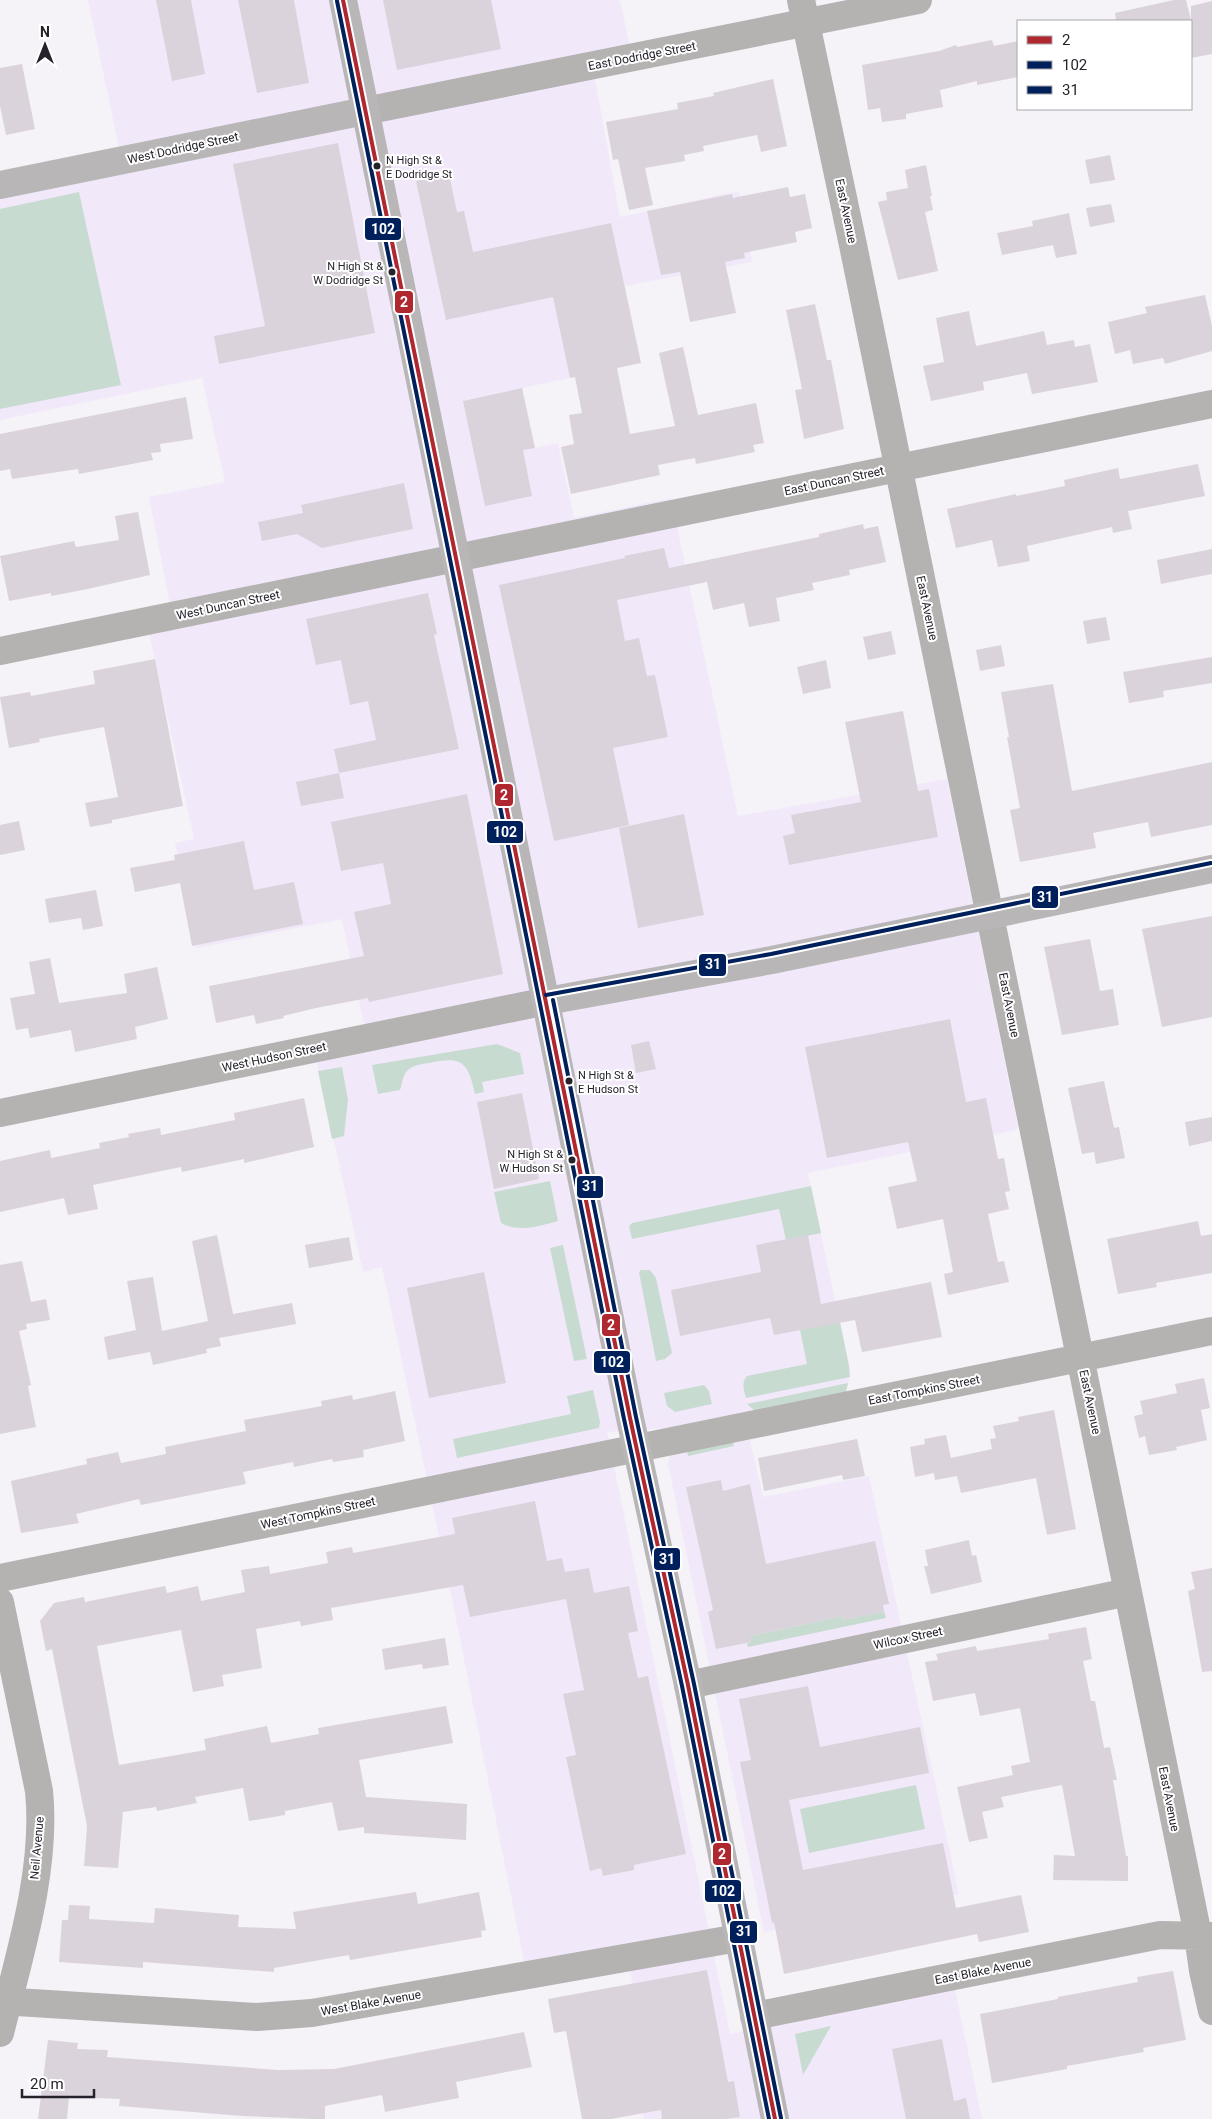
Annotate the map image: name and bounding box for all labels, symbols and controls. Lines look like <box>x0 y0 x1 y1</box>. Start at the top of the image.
north arrow <box>20 20 70 70</box>
legend <box>1017 20 1192 110</box>
text: N <box>40 24 50 40</box>
text: 2 <box>1062 31 1070 49</box>
street label: East Dodridge Street <box>587 39 697 73</box>
text: 102 <box>1062 56 1087 74</box>
text: 31 <box>1062 81 1079 99</box>
street label: West Dodridge Street <box>126 129 240 167</box>
place label: N High St & E Dodridge St <box>386 154 453 181</box>
marker: N High St & E Dodridge St <box>372 161 382 171</box>
street label: East Avenue <box>832 177 860 245</box>
line badge: 102 <box>364 217 402 241</box>
text: 102 <box>371 221 395 237</box>
place label: N High St & W Dodridge St <box>313 260 383 287</box>
marker: N High St & W Dodridge St <box>387 267 397 277</box>
line badge: 2 <box>394 290 414 314</box>
text: 2 <box>400 294 408 310</box>
street label: East Duncan Street <box>783 464 885 498</box>
street label: East Avenue <box>913 574 941 642</box>
street label: West Duncan Street <box>175 587 281 623</box>
line badge: 2 <box>494 783 514 807</box>
text: 2 <box>500 787 508 803</box>
line badge: 102 <box>486 820 524 844</box>
text: 102 <box>493 824 517 840</box>
line badge: 31 <box>1031 885 1059 909</box>
text: 31 <box>1037 889 1053 905</box>
line badge: 31 <box>698 953 727 977</box>
text: 31 <box>705 956 721 972</box>
street label: East Avenue <box>996 971 1022 1039</box>
street label: West Hudson Street <box>221 1039 327 1075</box>
place label: N High St & E Hudson St <box>578 1069 638 1096</box>
marker: N High St & E Hudson St <box>564 1076 574 1086</box>
place label: N High St & W Hudson St <box>500 1148 563 1175</box>
marker: N High St & W Hudson St <box>567 1155 577 1165</box>
line badge: 31 <box>576 1175 604 1199</box>
text: 31 <box>582 1178 598 1194</box>
line badge: 2 <box>601 1313 621 1337</box>
text: 2 <box>607 1317 615 1333</box>
line badge: 102 <box>593 1350 631 1374</box>
text: 102 <box>600 1354 624 1370</box>
street label: East Avenue <box>1076 1368 1104 1436</box>
street label: East Tompkins Street <box>867 1372 981 1408</box>
street label: West Tompkins Street <box>259 1494 377 1532</box>
line badge: 31 <box>653 1547 681 1571</box>
text: 31 <box>659 1551 675 1567</box>
street label: Wilcox Street <box>872 1624 944 1652</box>
street label: East Avenue <box>1156 1765 1182 1833</box>
street label: Neil Avenue <box>27 1816 47 1880</box>
line badge: 2 <box>712 1842 732 1866</box>
text: 2 <box>718 1846 726 1862</box>
line badge: 102 <box>704 1879 742 1903</box>
text: 102 <box>711 1883 735 1899</box>
line badge: 31 <box>729 1920 758 1944</box>
text: 31 <box>736 1923 752 1939</box>
street label: East Blake Avenue <box>934 1955 1032 1987</box>
street label: West Blake Avenue <box>320 1987 422 2019</box>
scale bar <box>22 2066 95 2098</box>
text: 20 m <box>30 2075 64 2093</box>

